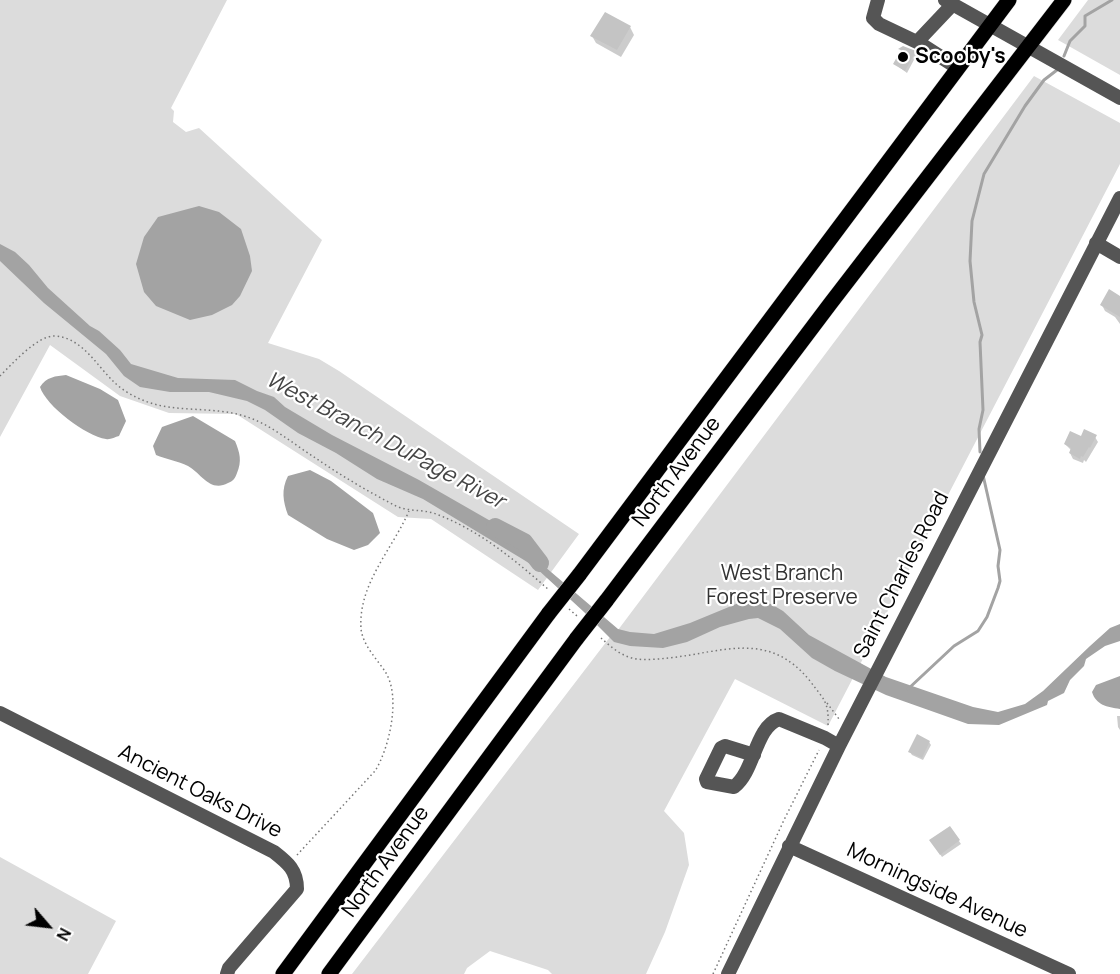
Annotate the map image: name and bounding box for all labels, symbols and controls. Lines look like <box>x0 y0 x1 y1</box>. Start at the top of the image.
place label: Scooby's <box>915 44 1006 70</box>
marker: Scooby's <box>896 50 910 64</box>
water label: West Branch DuPage River <box>261 367 509 515</box>
street label: North Avenue <box>627 412 727 532</box>
street label: Saint Charles Road <box>849 488 955 662</box>
park label: West Branch Forest Preserve <box>706 561 858 611</box>
street label: Ancient Oaks Drive <box>114 740 286 844</box>
street label: North Avenue <box>337 801 435 923</box>
street label: Morningside Avenue <box>843 838 1031 944</box>
north arrow <box>18 896 78 956</box>
text: N <box>51 924 76 945</box>

